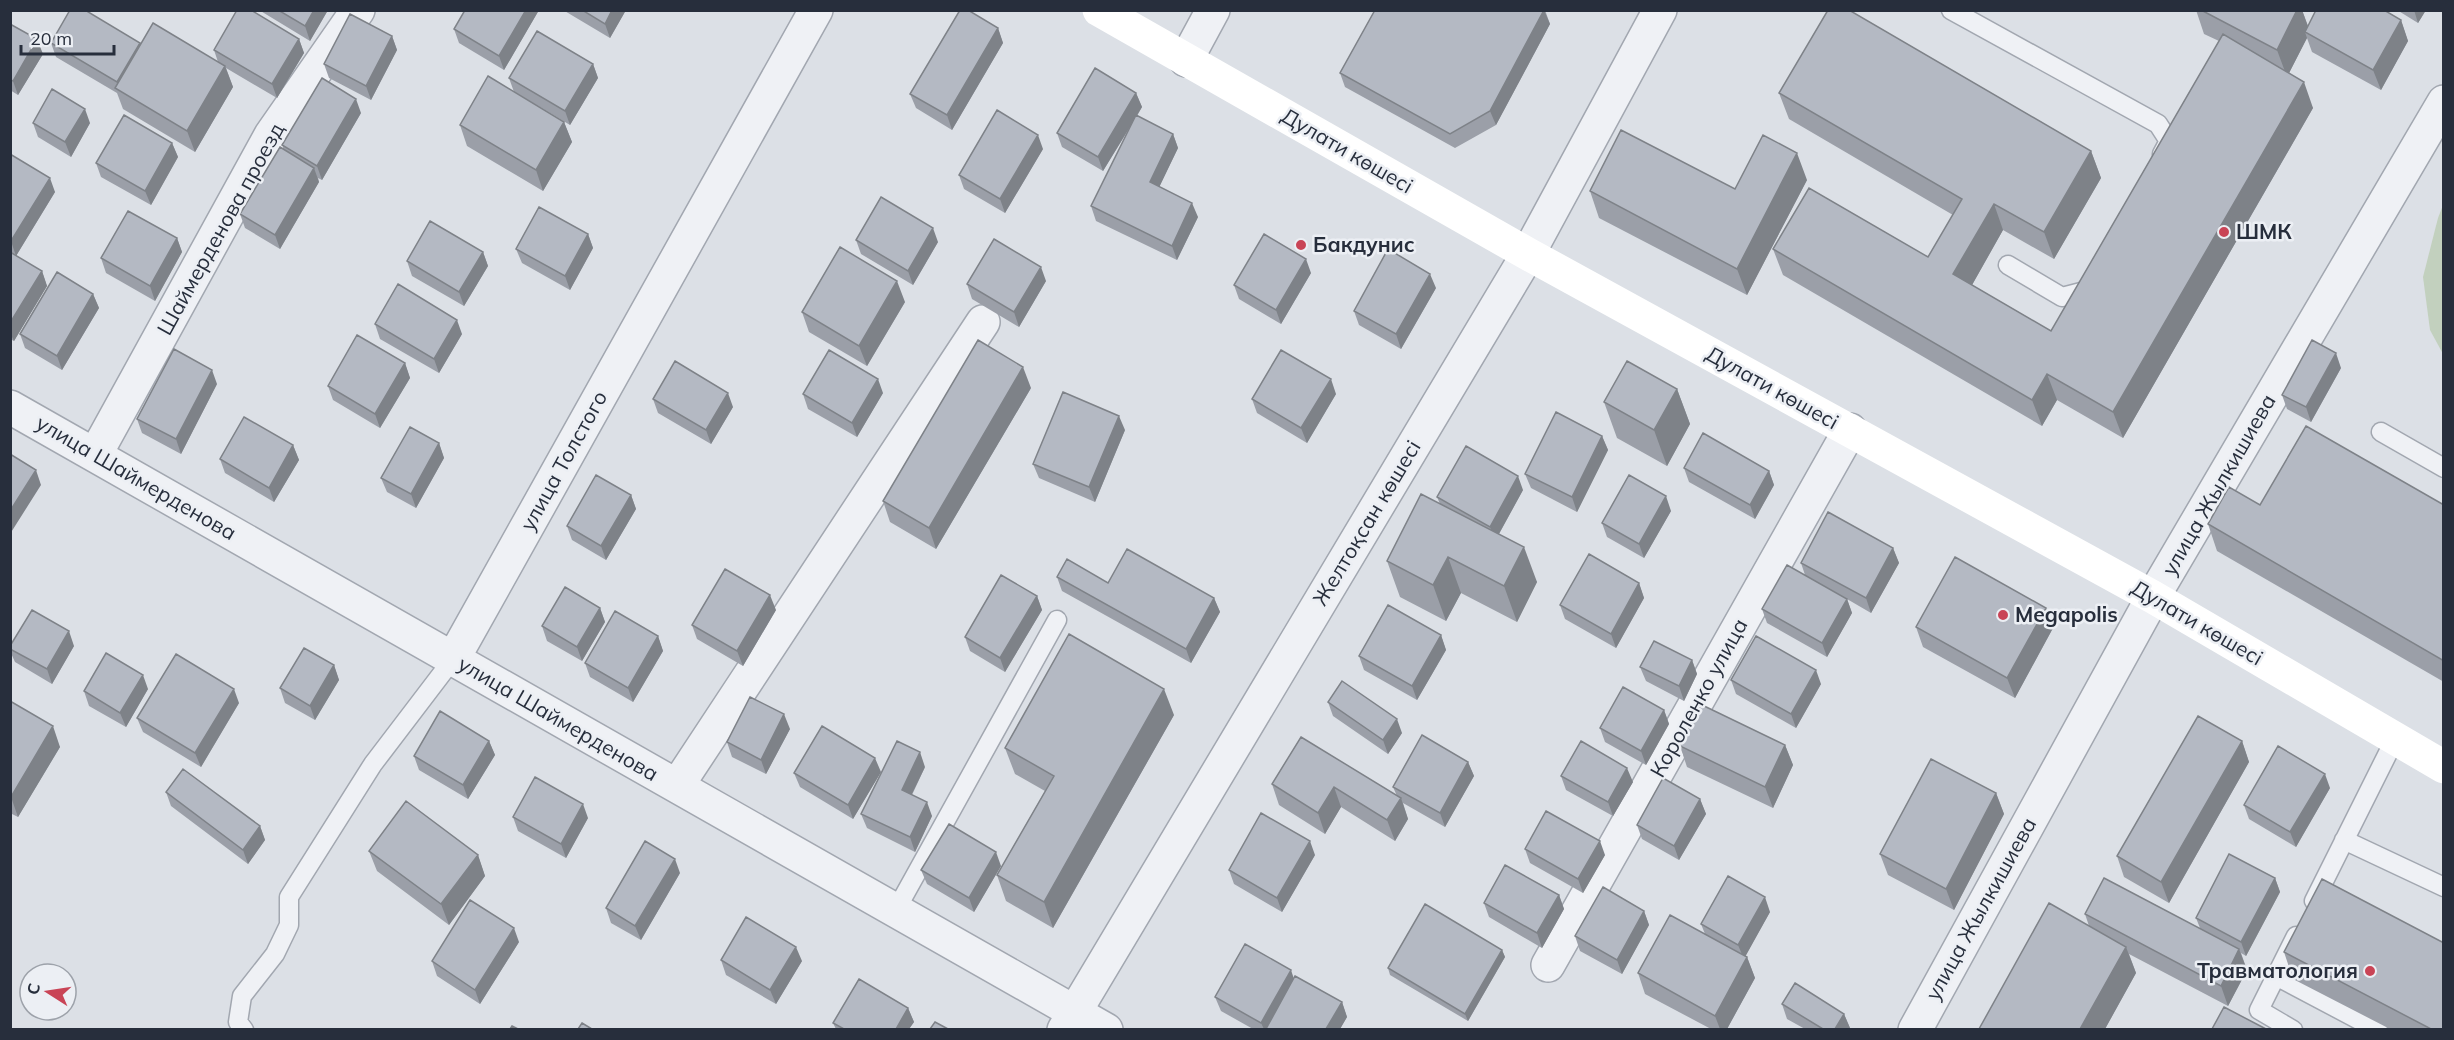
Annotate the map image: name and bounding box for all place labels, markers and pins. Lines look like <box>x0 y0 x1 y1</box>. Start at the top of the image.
place label: ШМК <box>2236 218 2292 244</box>
marker: ШМК <box>2217 225 2231 239</box>
place label: Бакдунис <box>1313 231 1415 257</box>
marker: Бакдунис <box>1294 238 1308 252</box>
place label: Megapolis <box>2015 601 2118 627</box>
marker: Megapolis <box>1996 608 2010 622</box>
place label: Травматология <box>2197 957 2358 983</box>
marker: Травматология <box>2363 964 2377 978</box>

